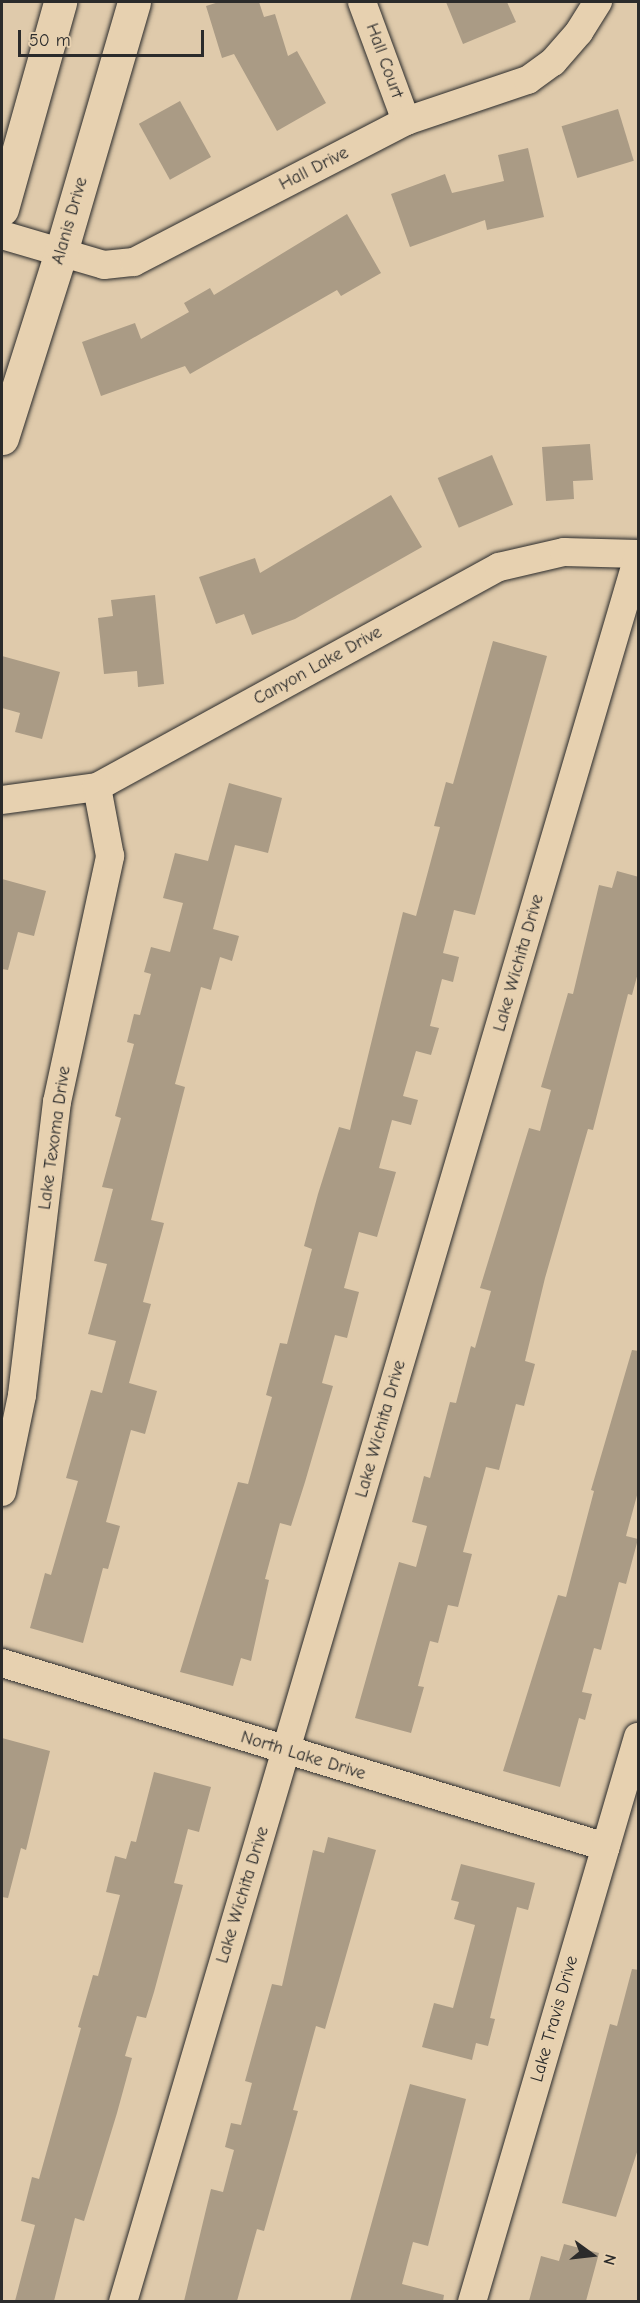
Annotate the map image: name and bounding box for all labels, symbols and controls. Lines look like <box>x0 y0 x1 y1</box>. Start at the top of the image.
scale bar <box>21 18 207 56</box>
street label: Hall Court <box>360 21 408 101</box>
text: 50 m <box>29 30 71 51</box>
street label: Hall Drive <box>276 142 352 196</box>
street label: Alanis Drive <box>47 175 93 267</box>
street label: Canyon Lake Drive <box>250 622 386 710</box>
street label: Lake Wichita Drive <box>489 892 549 1034</box>
street label: Lake Texoma Drive <box>34 1065 76 1211</box>
street label: Lake Wichita Drive <box>351 1358 411 1500</box>
street label: North Lake Drive <box>238 1727 368 1785</box>
street label: Lake Wichita Drive <box>212 1824 274 1966</box>
street label: Lake Travis Drive <box>527 1953 583 2085</box>
north arrow <box>562 2225 622 2285</box>
text: N <box>599 2252 619 2267</box>

